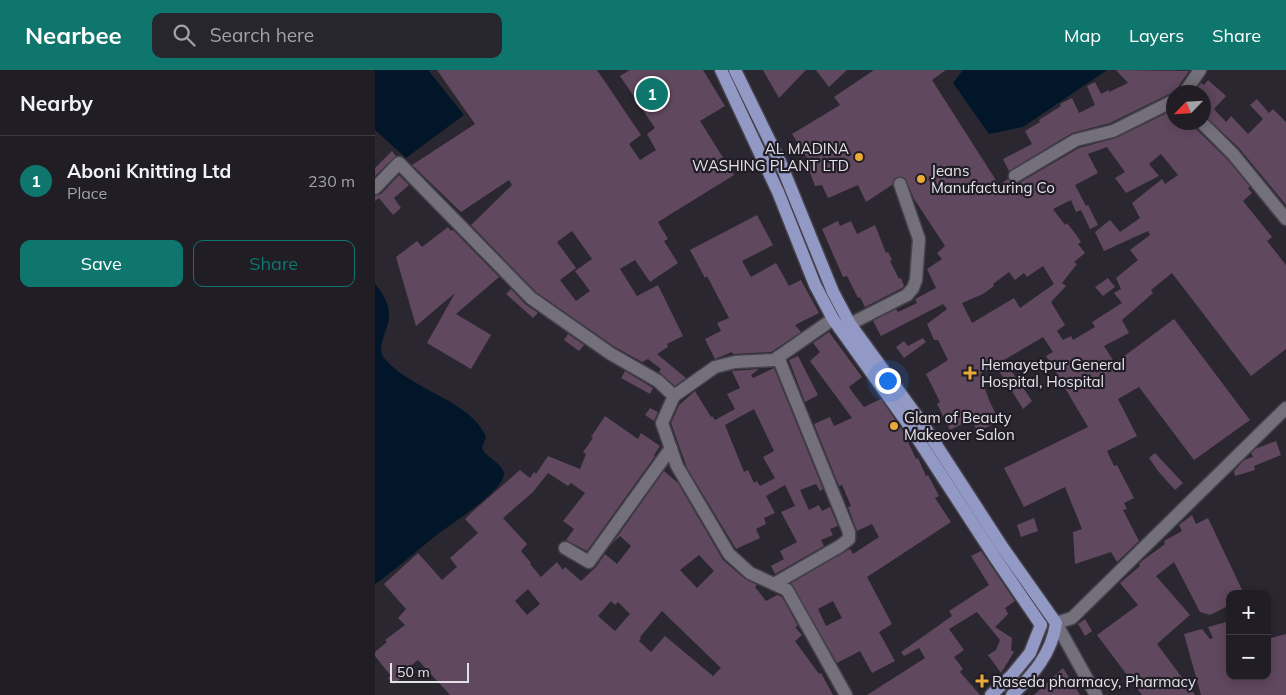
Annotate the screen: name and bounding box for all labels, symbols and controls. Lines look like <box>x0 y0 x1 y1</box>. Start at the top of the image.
search box <box>152 13 502 58</box>
text: Nearbee <box>25 20 122 50</box>
icon: search <box>170 21 198 49</box>
text: Search here <box>210 23 314 47</box>
text: Map <box>1064 24 1101 47</box>
text: Layers <box>1129 24 1184 47</box>
text: Share <box>1212 24 1261 47</box>
pin: 1 <box>636 75 668 113</box>
north arrow <box>1166 85 1211 130</box>
text: Nearby <box>20 90 93 116</box>
place label: AL MADINA WASHING PLANT LTD <box>692 139 849 175</box>
marker: AL MADINA WASHING PLANT LTD <box>853 151 865 163</box>
text: Aboni Knitting Ltd <box>67 159 231 183</box>
place label: Jeans Manufacturing Co <box>931 161 1055 197</box>
text: 1 <box>31 171 41 191</box>
text: 230 m <box>308 171 355 191</box>
marker: Jeans Manufacturing Co <box>915 173 927 185</box>
text: Place <box>67 183 107 203</box>
button: Save <box>20 240 183 287</box>
button: Share <box>193 240 355 287</box>
place label: Hemayetpur General Hospital, Hospital <box>981 355 1125 391</box>
marker: Hemayetpur General Hospital, Hospital <box>963 366 977 380</box>
your location <box>875 368 901 394</box>
place label: Glam of Beauty Makeover Salon <box>904 408 1015 444</box>
marker: Glam of Beauty Makeover Salon <box>888 420 900 432</box>
map controls <box>1226 590 1271 680</box>
button: + <box>1226 590 1271 635</box>
button: − <box>1226 635 1271 680</box>
scale bar <box>390 660 469 683</box>
text: 50 m <box>397 663 430 681</box>
place label: Raseda pharmacy, Pharmacy <box>992 672 1196 691</box>
marker: Raseda pharmacy, Pharmacy <box>976 675 988 687</box>

